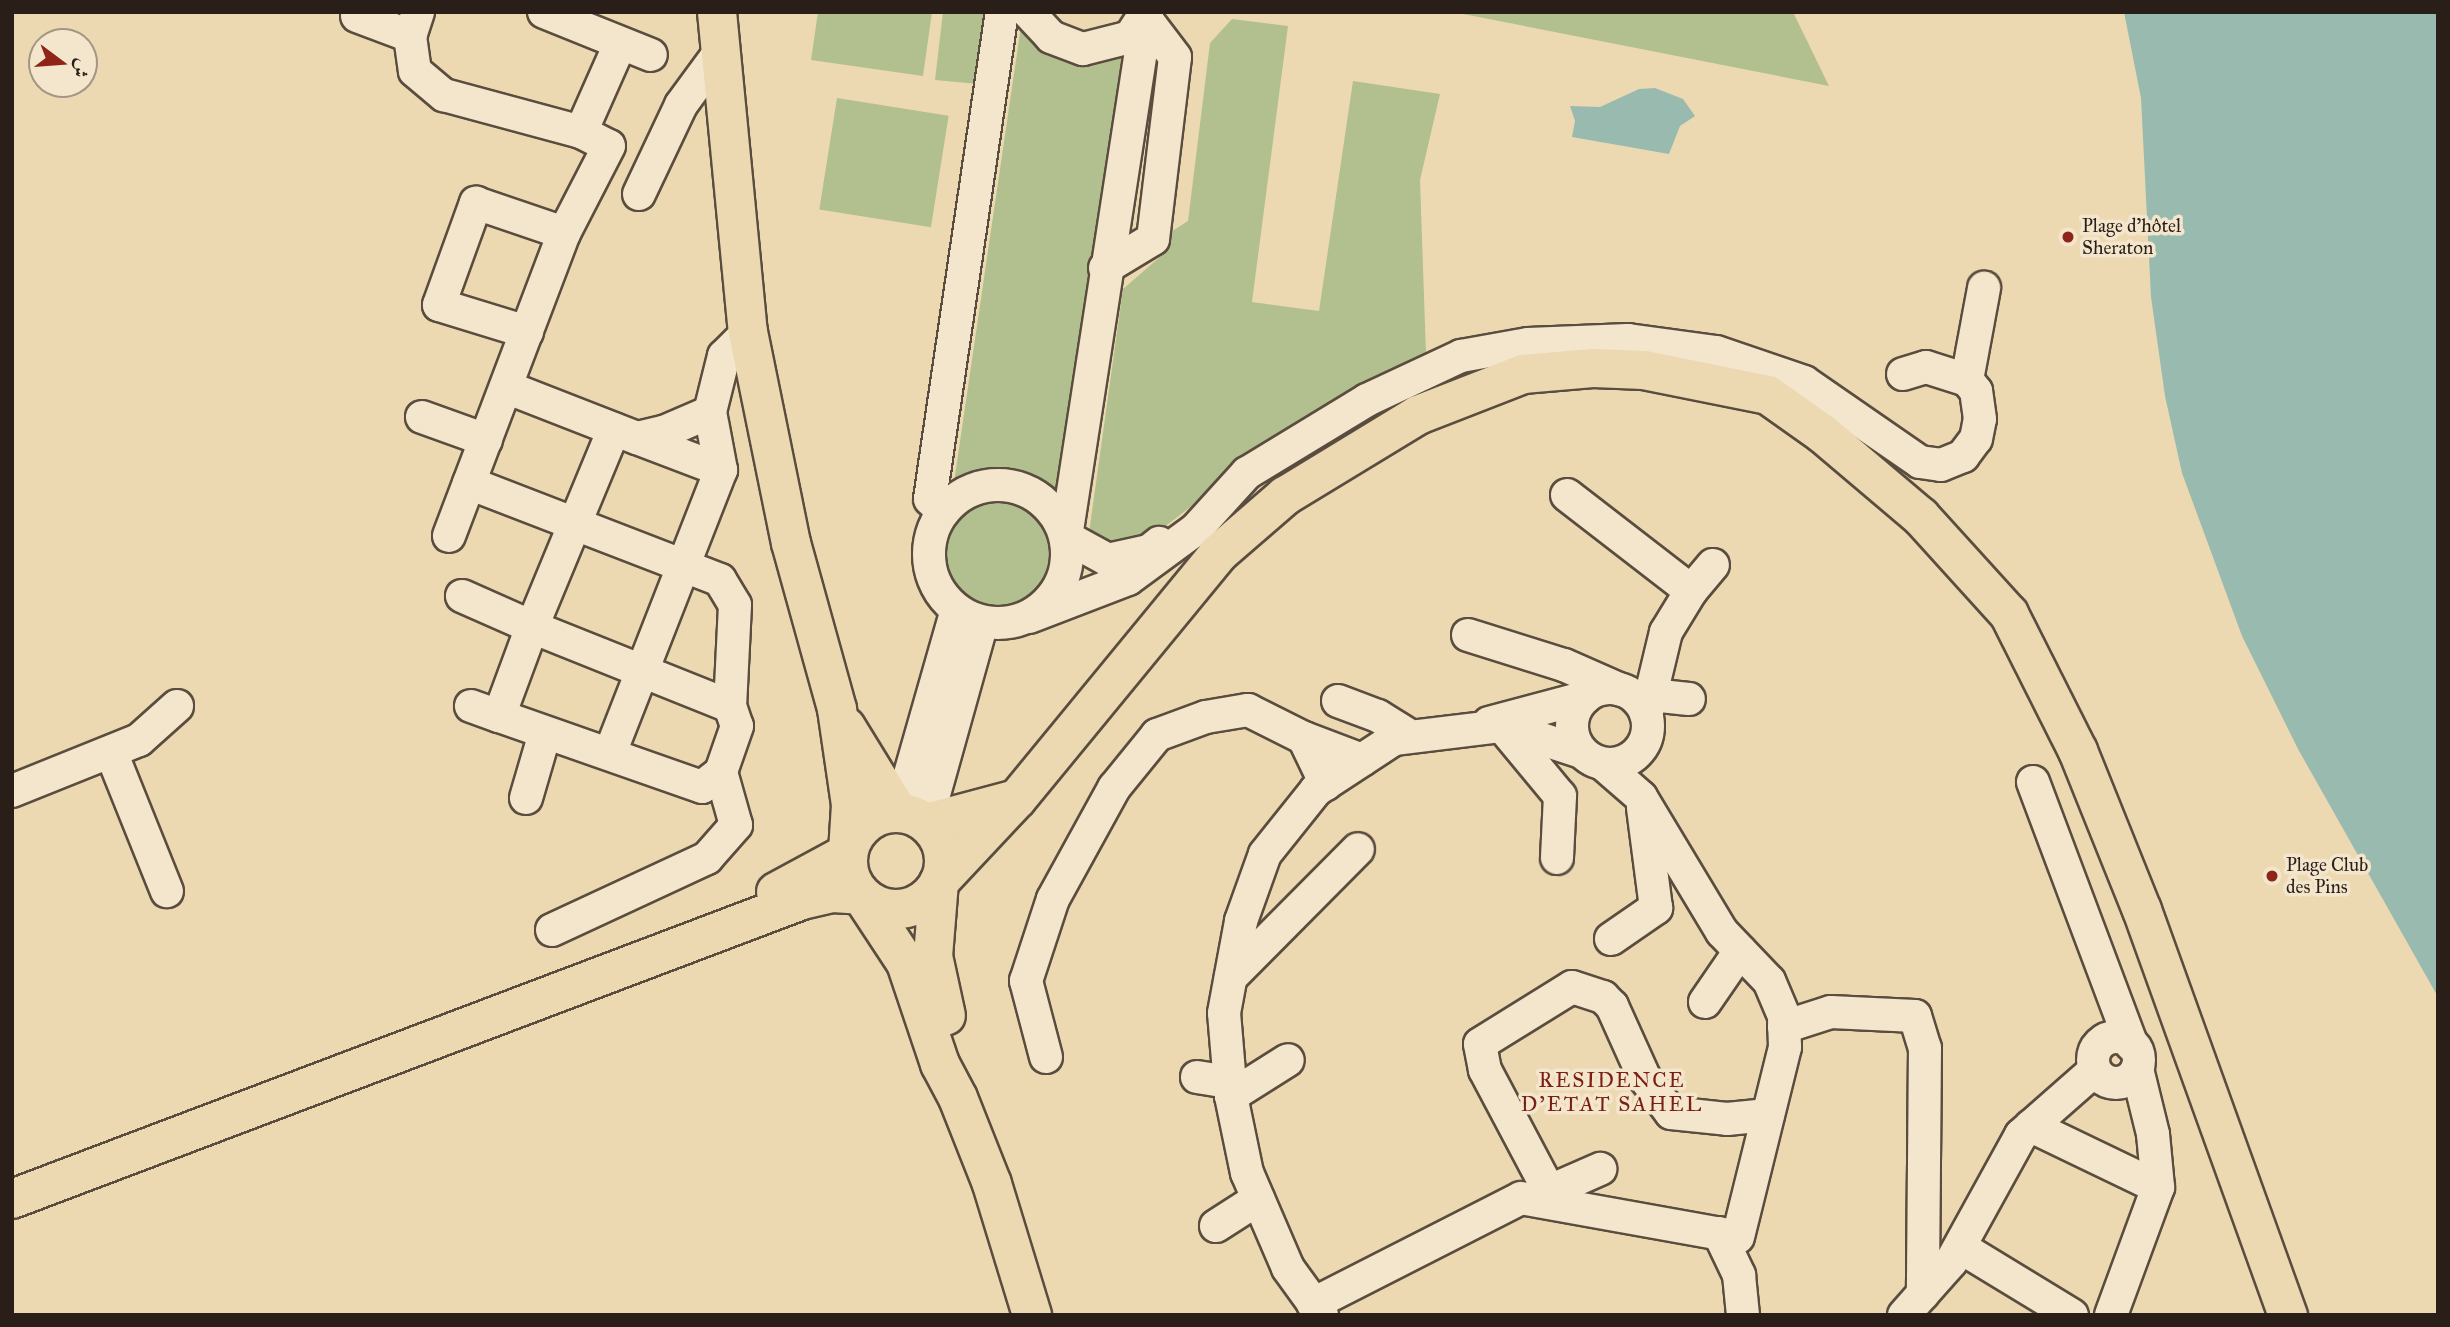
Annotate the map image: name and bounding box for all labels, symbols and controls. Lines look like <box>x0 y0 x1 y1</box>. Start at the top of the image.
north arrow <box>28 28 98 98</box>
text: ش <box>68 56 95 81</box>
place label: Plage d'hôtel Sheraton <box>2082 215 2181 259</box>
marker: Plage d'hôtel Sheraton <box>2060 229 2076 245</box>
place label: Plage Club des Pins <box>2286 854 2368 898</box>
marker: Plage Club des Pins <box>2264 868 2280 884</box>
district label: RESIDENCE D'ETAT SAHEL <box>1522 1067 1702 1117</box>

